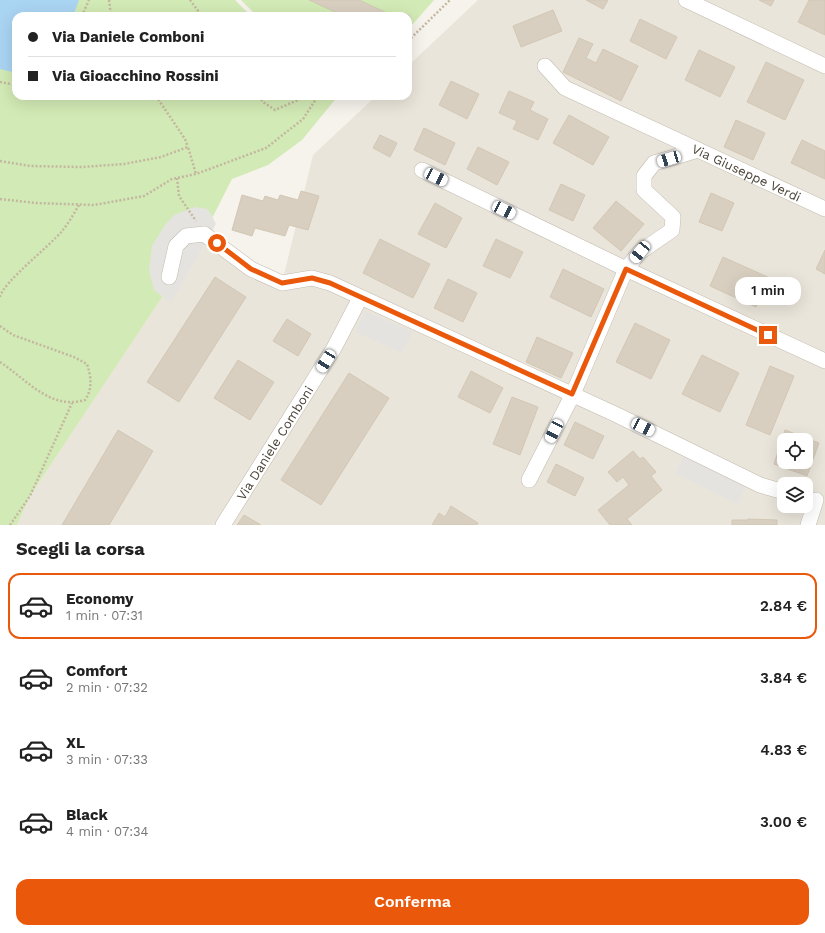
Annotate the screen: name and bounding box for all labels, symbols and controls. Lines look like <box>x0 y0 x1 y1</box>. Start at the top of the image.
text: Via Daniele Comboni <box>52 28 204 46</box>
text: Via Gioacchino Rossini <box>52 67 219 85</box>
street label: Via Giuseppe Verdi <box>690 141 804 204</box>
car <box>656 150 682 168</box>
car <box>423 166 449 188</box>
car <box>491 199 517 221</box>
route start <box>208 234 226 252</box>
car <box>628 239 652 265</box>
callout: 1 min <box>735 277 801 305</box>
text: 1 min <box>751 283 785 298</box>
route end <box>759 326 777 344</box>
car <box>315 348 337 374</box>
street label: Via Daniele Comboni <box>233 383 316 503</box>
car <box>630 416 656 438</box>
car <box>543 418 565 444</box>
map controls <box>777 433 813 513</box>
button: locate <box>777 433 813 469</box>
button: layers <box>777 477 813 513</box>
text: Scegli la corsa <box>16 538 145 559</box>
icon: car <box>18 588 54 624</box>
text: Economy <box>66 590 133 608</box>
text: 2.84 € <box>760 597 807 615</box>
text: 1 min · 07:31 <box>66 608 143 623</box>
icon: car <box>18 660 54 696</box>
text: Comfort <box>66 662 127 680</box>
text: 3.84 € <box>760 669 807 687</box>
text: 2 min · 07:32 <box>66 680 148 695</box>
icon: car <box>18 732 54 768</box>
text: XL <box>66 734 85 752</box>
text: 4.83 € <box>760 741 807 759</box>
text: 3 min · 07:33 <box>66 752 148 767</box>
icon: car <box>18 804 54 840</box>
text: Black <box>66 806 108 824</box>
text: 3.00 € <box>760 813 807 831</box>
text: 4 min · 07:34 <box>66 824 149 839</box>
button: Conferma <box>16 879 809 925</box>

